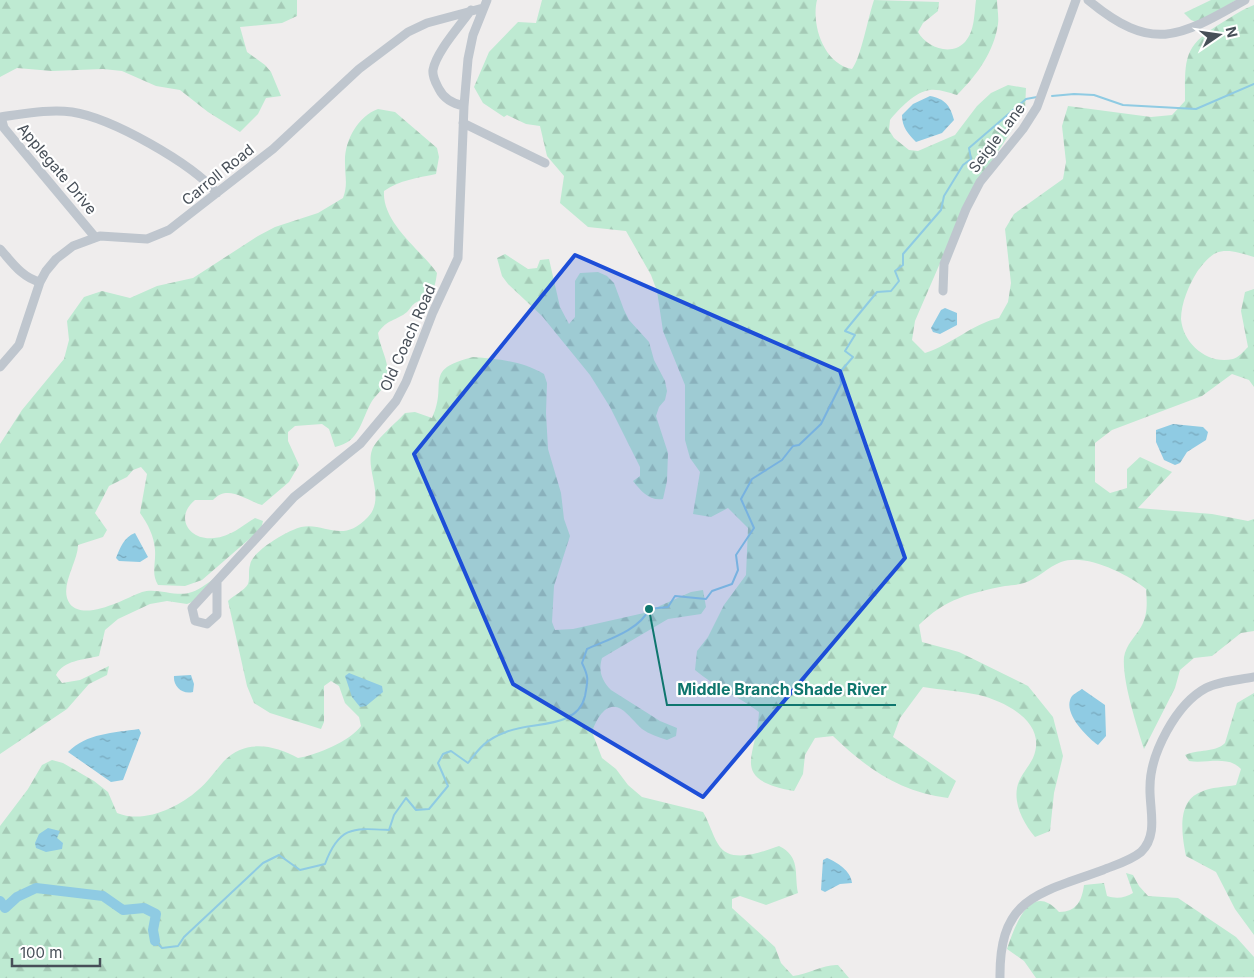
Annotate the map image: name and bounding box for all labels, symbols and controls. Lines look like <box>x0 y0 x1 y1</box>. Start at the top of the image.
north arrow <box>1194 10 1244 60</box>
text: N <box>1223 25 1242 39</box>
street label: Seigle Lane <box>964 99 1029 176</box>
street label: Applegate Drive <box>14 119 101 218</box>
street label: Carroll Road <box>178 140 258 209</box>
street label: Old Coach Road <box>376 281 440 394</box>
callout: Middle Branch Shade River <box>667 674 896 705</box>
text: Middle Branch Shade River <box>677 679 887 699</box>
scale bar <box>12 936 100 968</box>
text: 100 m <box>20 943 62 962</box>

